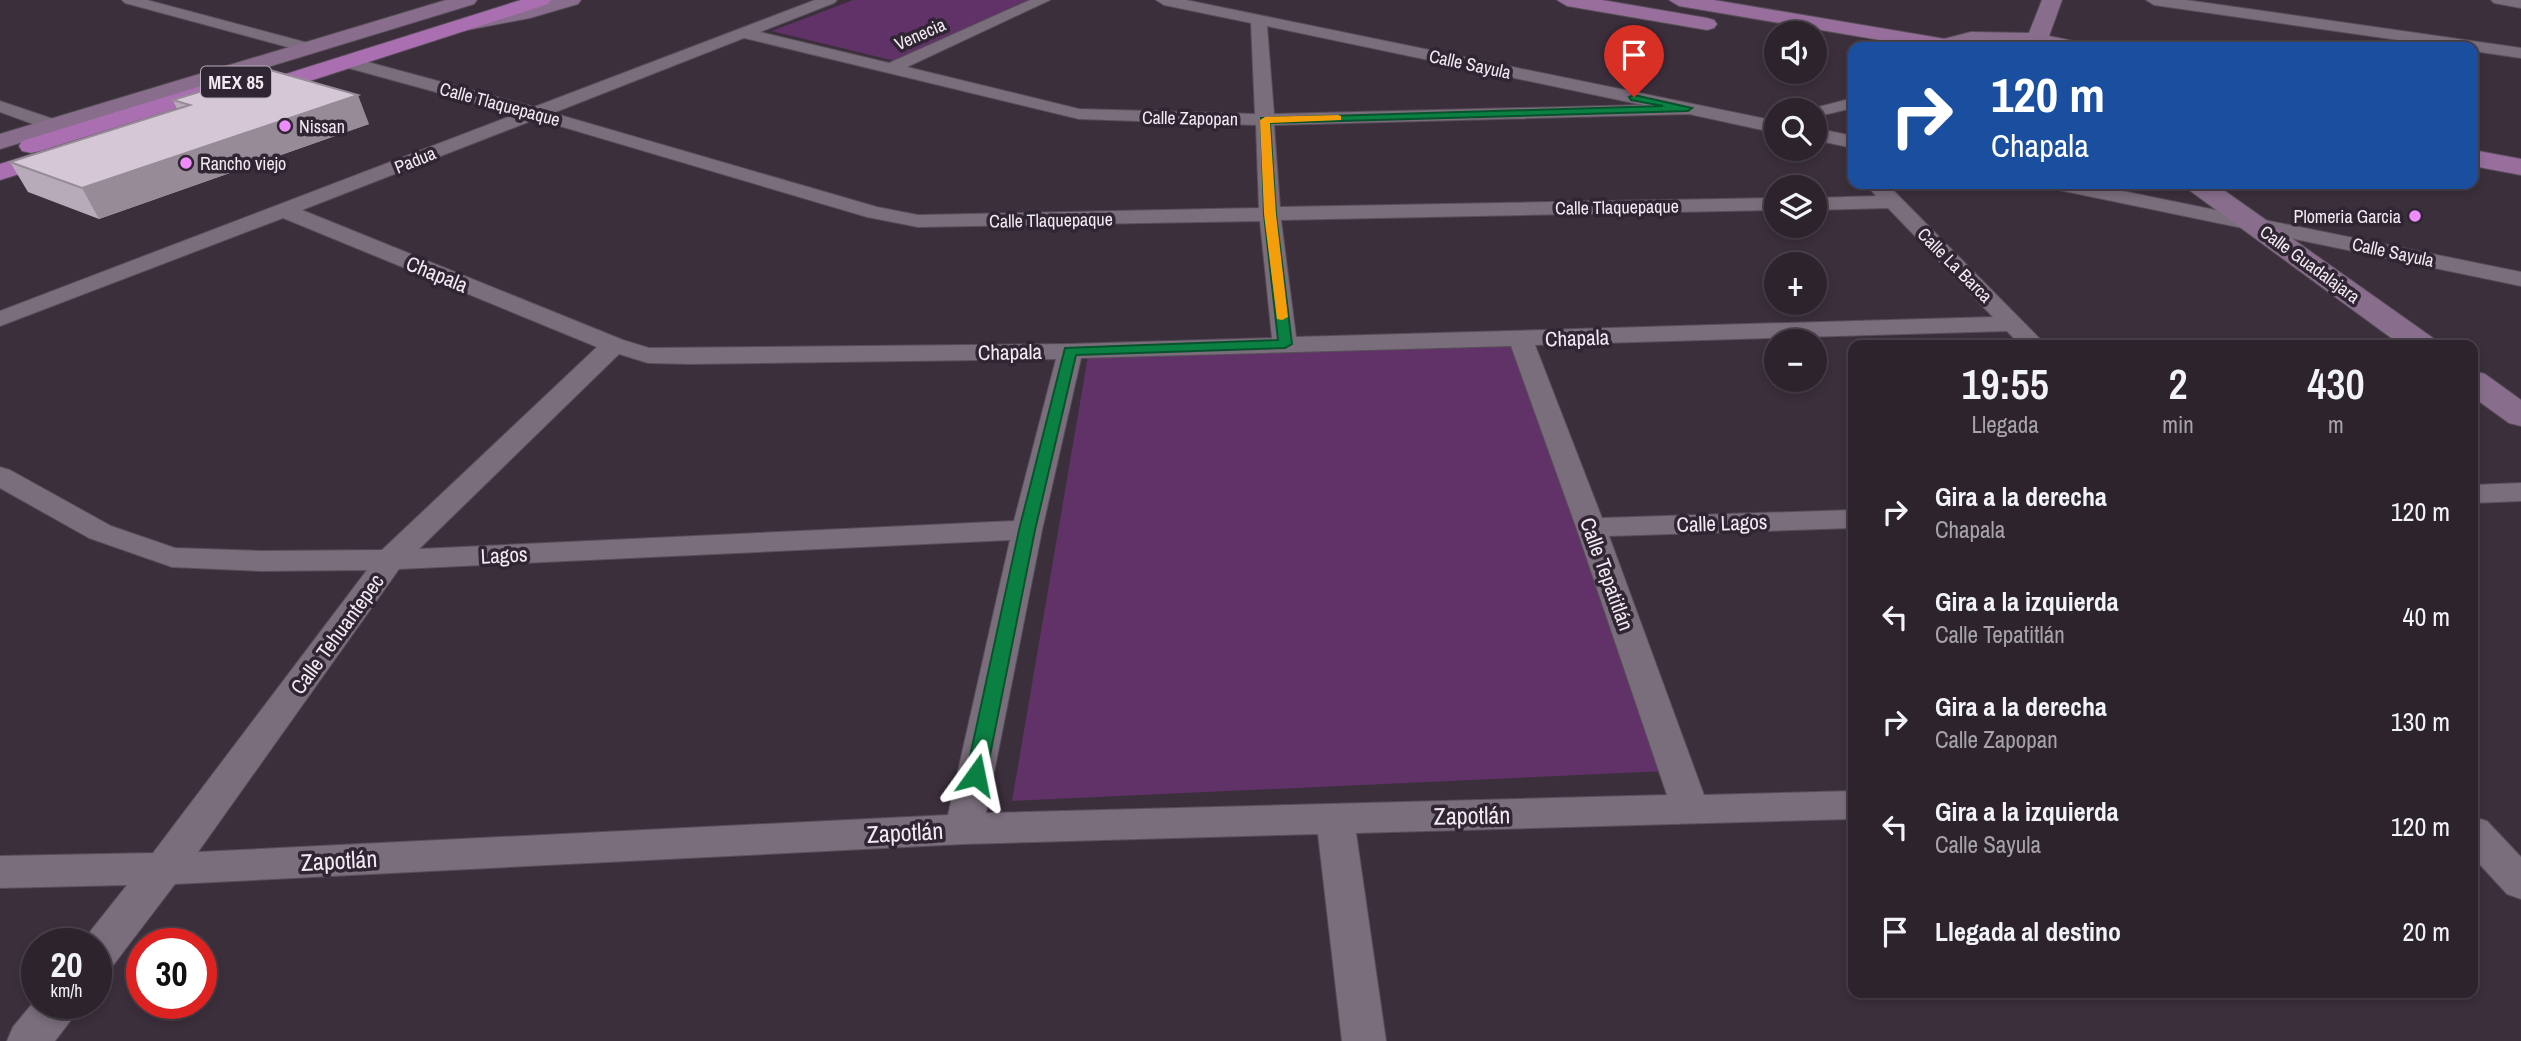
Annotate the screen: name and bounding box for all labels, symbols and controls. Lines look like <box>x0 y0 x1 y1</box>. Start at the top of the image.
street label: Venecia <box>891 12 949 56</box>
map controls <box>1764 21 1827 392</box>
button: sound <box>1764 21 1827 84</box>
pin <box>1604 25 1664 97</box>
icon: arrive <box>1615 36 1653 74</box>
street label: Calle Sayula <box>1427 43 1513 85</box>
text: 120 m <box>1991 61 2105 127</box>
road number: MEX 85 <box>201 66 271 97</box>
icon: right <box>1876 70 1967 161</box>
street label: Calle Tlaquepaque <box>437 76 563 132</box>
button: search <box>1764 98 1827 161</box>
street label: Calle Zapopan <box>1142 105 1238 131</box>
place label: Nissan <box>299 114 345 139</box>
marker: Nissan <box>277 118 293 134</box>
text: Chapala <box>1991 124 2089 167</box>
street label: Padua <box>391 140 439 180</box>
place label: Rancho viejo <box>200 151 286 176</box>
marker: Rancho viejo <box>178 155 194 171</box>
button: layers <box>1764 175 1827 238</box>
street label: Calle Tlaquepaque <box>1555 193 1679 221</box>
place label: Plomeria Garcia <box>2294 204 2401 229</box>
street label: Calle Tlaquepaque <box>989 206 1113 234</box>
marker: Plomeria Garcia <box>2407 208 2423 224</box>
street label: Calle Guadalajara <box>2255 219 2365 309</box>
street label: Calle La Barca <box>1912 222 1998 308</box>
street label: Calle Sayula <box>2350 231 2436 273</box>
street label: Chapala <box>402 249 473 300</box>
button: + <box>1764 252 1827 315</box>
street label: Chapala <box>1544 322 1610 354</box>
button: − <box>1764 329 1827 392</box>
street label: Chapala <box>978 337 1043 367</box>
text: 19:55 <box>1961 356 2049 412</box>
text: 2 <box>2168 356 2188 412</box>
text: 430 <box>2307 356 2365 412</box>
text: Llegada <box>1972 409 2039 440</box>
text: min <box>2162 409 2194 440</box>
text: m <box>2328 409 2344 440</box>
text: Gira a la derecha <box>1935 479 2107 514</box>
icon: right <box>1876 493 1914 531</box>
text: 120 m <box>2391 494 2450 529</box>
street label: Calle Lagos <box>1676 507 1768 539</box>
street label: Calle Tepatitlán <box>1573 513 1641 635</box>
text: Chapala <box>1935 514 2005 545</box>
street label: Lagos <box>480 539 528 571</box>
street label: Calle Tehuantepec <box>283 568 391 700</box>
text: Gira a la izquierda <box>1935 584 2119 619</box>
icon: left <box>1876 598 1914 636</box>
text: 40 m <box>2403 599 2450 634</box>
text: Calle Tepatitlán <box>1935 619 2065 650</box>
text: Gira a la derecha <box>1935 689 2107 724</box>
icon: right <box>1876 703 1914 741</box>
text: 130 m <box>2391 704 2450 739</box>
text: Calle Zapopan <box>1935 724 2058 755</box>
position arrow <box>939 738 1013 812</box>
text: Gira a la izquierda <box>1935 794 2119 829</box>
street label: Zapotlán <box>1433 798 1511 832</box>
icon: left <box>1876 808 1914 846</box>
text: 120 m <box>2391 809 2450 844</box>
street label: Zapotlán <box>866 814 944 850</box>
text: Calle Sayula <box>1935 829 2041 860</box>
street label: Zapotlán <box>300 842 378 878</box>
icon: arrive <box>1876 913 1914 951</box>
text: Llegada al destino <box>1935 914 2121 949</box>
text: 20 m <box>2403 914 2450 949</box>
speed limit sign: 30 <box>126 928 217 1019</box>
text: 20 <box>51 941 82 988</box>
text: km/h <box>51 978 83 1003</box>

